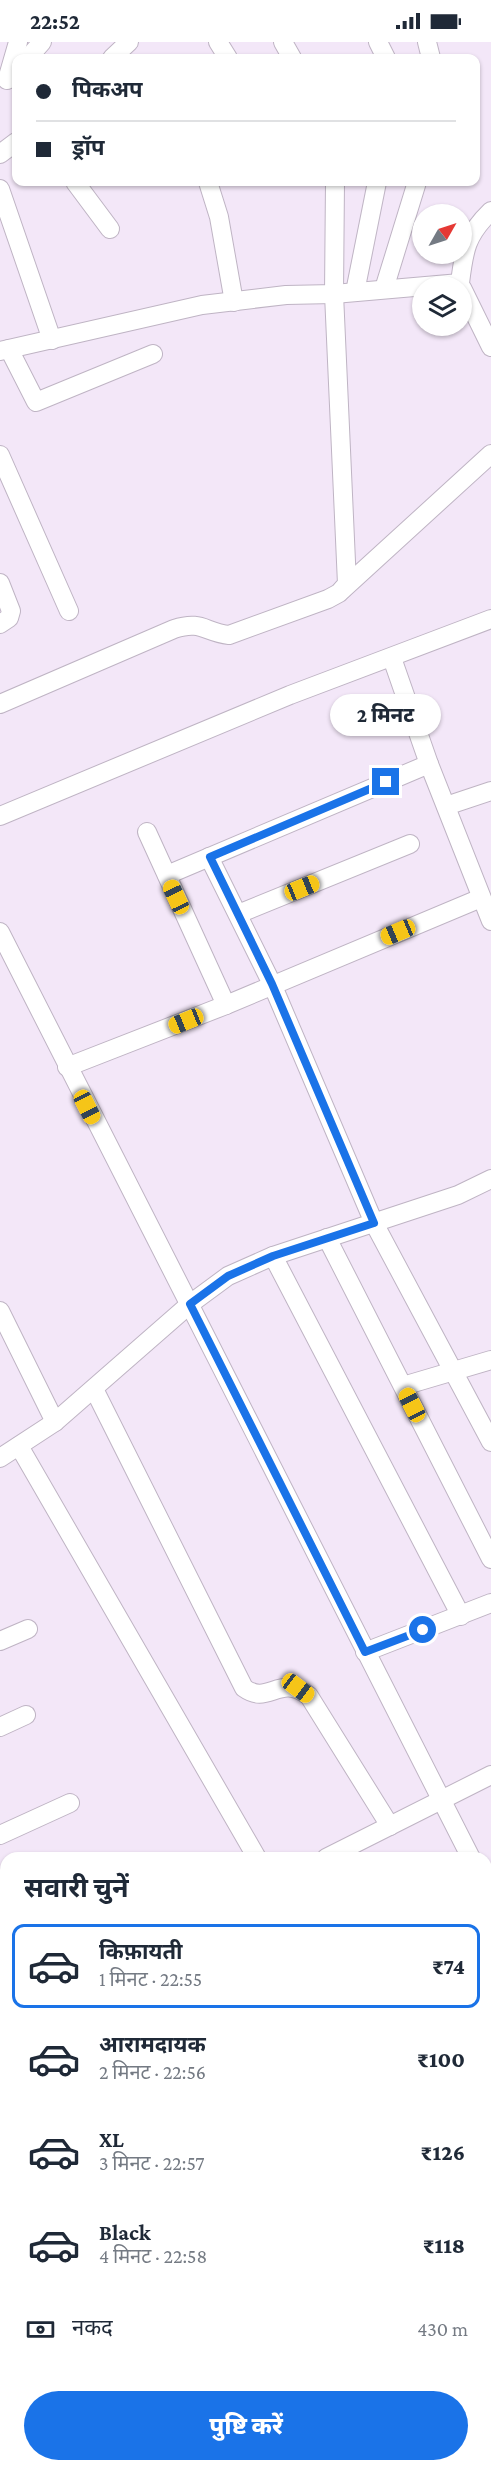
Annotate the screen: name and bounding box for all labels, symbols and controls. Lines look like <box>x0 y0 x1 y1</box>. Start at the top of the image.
text: 22:52 <box>30 9 80 34</box>
text: पिकअप <box>72 77 143 102</box>
text: ड्रॉप <box>72 135 105 160</box>
north arrow <box>412 204 472 264</box>
map controls <box>412 204 472 336</box>
button: layers <box>412 276 472 336</box>
callout: 2 मिनट <box>330 695 442 737</box>
text: 2 मिनट <box>357 704 414 726</box>
route end <box>372 768 399 795</box>
car <box>282 873 322 903</box>
car <box>160 877 192 917</box>
car <box>378 917 418 947</box>
car <box>166 1006 206 1036</box>
car <box>71 1087 103 1127</box>
car <box>396 1385 428 1425</box>
route start <box>409 1616 436 1643</box>
car <box>278 1670 318 1706</box>
text: सवारी चुनें <box>24 1873 129 1903</box>
icon: car <box>27 1939 81 1993</box>
text: किफ़ायती <box>99 1939 183 1964</box>
text: ₹74 <box>432 1954 465 1979</box>
text: 1 मिनट · 22:55 <box>99 1968 202 1990</box>
icon: car <box>27 2032 81 2086</box>
text: आरामदायक <box>99 2032 206 2057</box>
text: ₹100 <box>417 2047 465 2072</box>
text: 2 मिनट · 22:56 <box>99 2061 206 2083</box>
icon: car <box>27 2125 81 2179</box>
text: XL <box>99 2127 124 2152</box>
text: ₹126 <box>421 2140 465 2165</box>
text: 3 मिनट · 22:57 <box>99 2152 204 2174</box>
icon: car <box>27 2218 81 2272</box>
text: Black <box>99 2220 151 2245</box>
text: ₹118 <box>423 2233 465 2258</box>
text: 4 मिनट · 22:58 <box>99 2245 207 2267</box>
icon: cash <box>24 2313 57 2346</box>
text: नकद <box>72 2315 113 2340</box>
text: 430 m <box>417 2318 468 2340</box>
button: पुष्टि करें <box>24 2391 468 2460</box>

